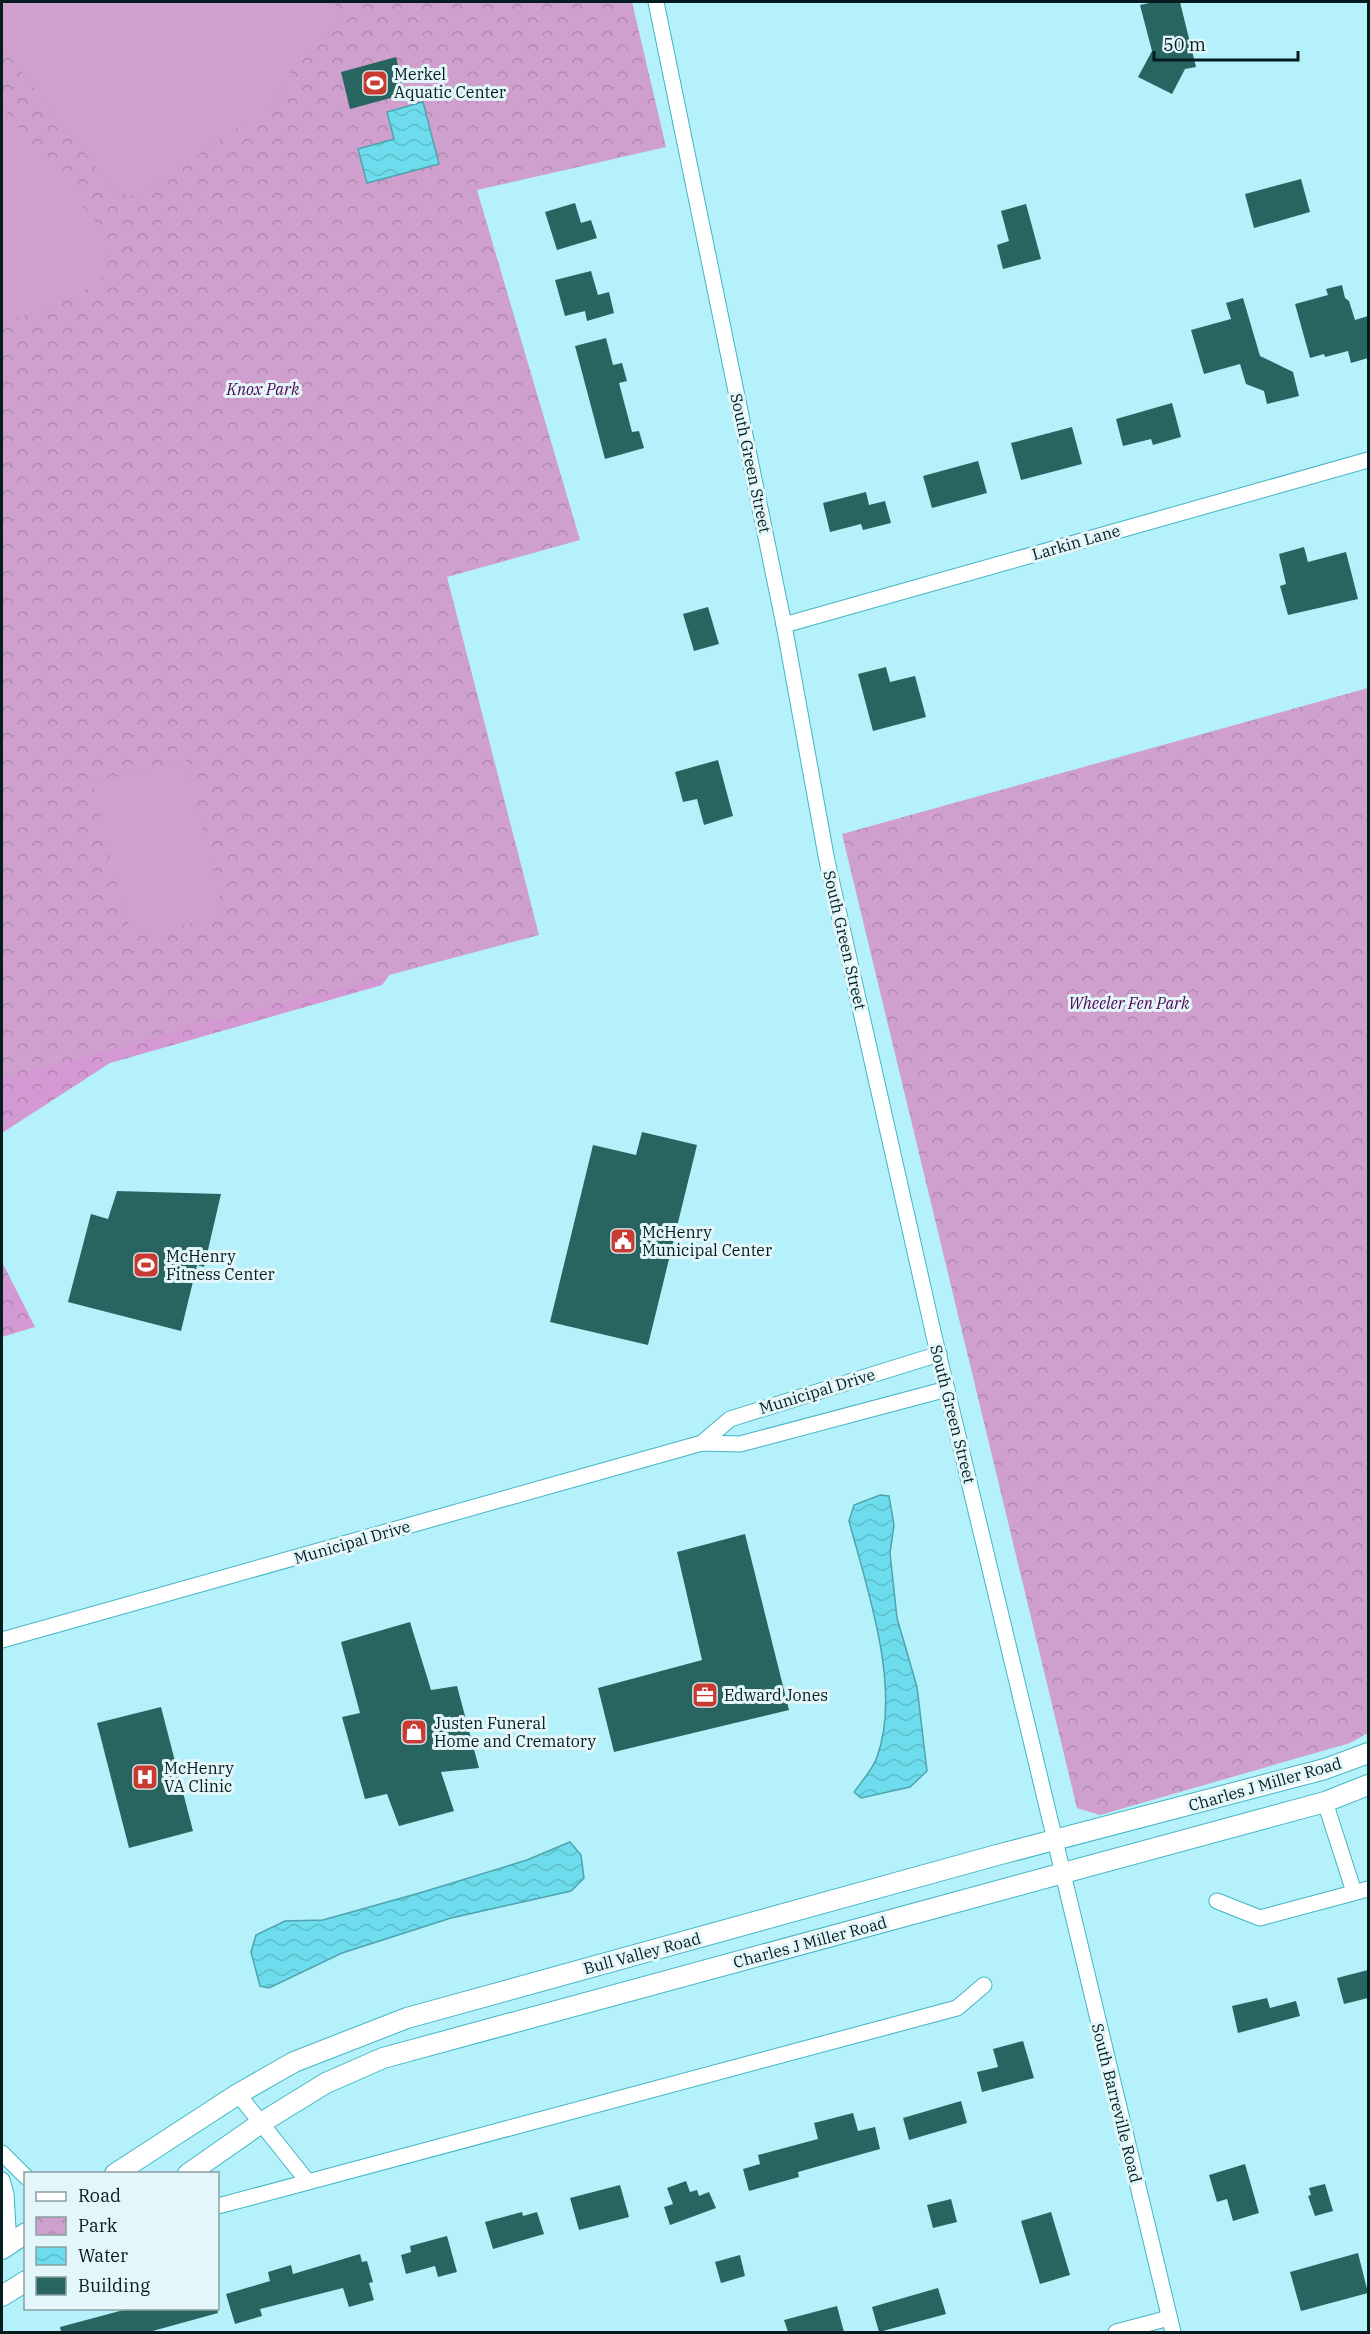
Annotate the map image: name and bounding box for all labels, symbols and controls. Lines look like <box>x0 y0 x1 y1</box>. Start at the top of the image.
scale bar <box>1154 24 1298 62</box>
text: 50 m <box>1163 33 1206 56</box>
place label: Merkel Aquatic Center <box>394 64 506 102</box>
sports icon: Merkel Aquatic Center <box>360 68 390 98</box>
park label: Knox Park <box>226 379 300 399</box>
street label: South Green Street <box>726 391 776 535</box>
street label: Larkin Lane <box>1030 520 1122 564</box>
street label: South Green Street <box>819 868 871 1012</box>
park label: Wheeler Fen Park <box>1068 993 1190 1013</box>
place label: McHenry Municipal Center <box>642 1222 772 1260</box>
public building icon: McHenry Municipal Center <box>608 1226 638 1256</box>
place label: McHenry Fitness Center <box>166 1246 275 1284</box>
sports icon: McHenry Fitness Center <box>131 1250 161 1280</box>
street label: South Green Street <box>926 1343 980 1486</box>
street label: Municipal Drive <box>757 1364 877 1418</box>
street label: Municipal Drive <box>292 1516 412 1568</box>
office icon: Edward Jones <box>690 1680 720 1710</box>
place label: Edward Jones <box>724 1685 828 1705</box>
place label: Justen Funeral Home and Crematory <box>434 1713 596 1751</box>
shop icon: Justen Funeral Home and Crematory <box>399 1717 429 1747</box>
street label: Charles J Miller Road <box>1186 1753 1344 1815</box>
place label: McHenry VA Clinic <box>164 1758 234 1796</box>
hospital icon: McHenry VA Clinic <box>130 1762 160 1792</box>
street label: Charles J Miller Road <box>731 1912 889 1972</box>
street label: Bull Valley Road <box>581 1928 703 1978</box>
street label: South Barreville Road <box>1088 2021 1147 2185</box>
legend <box>24 2172 219 2310</box>
text: Road <box>78 2184 121 2207</box>
text: Park <box>78 2214 118 2237</box>
text: Water <box>78 2244 128 2267</box>
text: Building <box>78 2274 150 2297</box>

